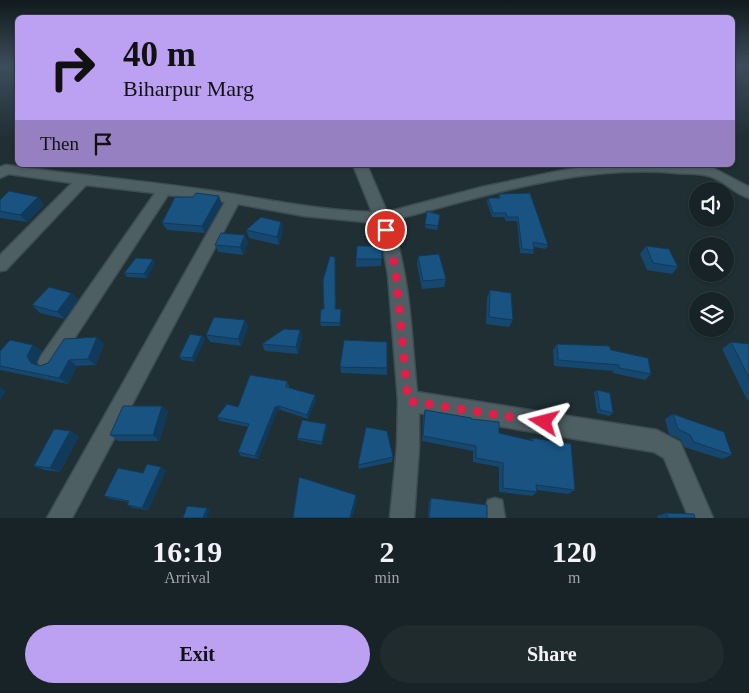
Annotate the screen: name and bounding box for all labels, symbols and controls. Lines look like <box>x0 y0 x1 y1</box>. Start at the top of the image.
icon: right <box>40 35 105 100</box>
text: 40 m <box>123 35 196 74</box>
text: Biharpur Marg <box>123 76 254 101</box>
icon: arrive <box>89 130 117 158</box>
text: Then <box>40 133 79 154</box>
map controls <box>689 182 734 337</box>
button: sound <box>689 182 734 227</box>
pin <box>365 209 407 251</box>
icon: arrive <box>372 216 400 244</box>
button: search <box>689 237 734 282</box>
button: layers <box>689 292 734 337</box>
position arrow <box>517 395 569 447</box>
text: 16:19 <box>152 535 222 568</box>
text: 2 <box>379 535 394 568</box>
text: 120 <box>552 535 597 568</box>
text: Arrival <box>164 569 210 586</box>
text: min <box>375 569 399 586</box>
text: m <box>568 569 580 586</box>
button: Exit <box>25 625 370 683</box>
button: Share <box>380 625 724 683</box>

